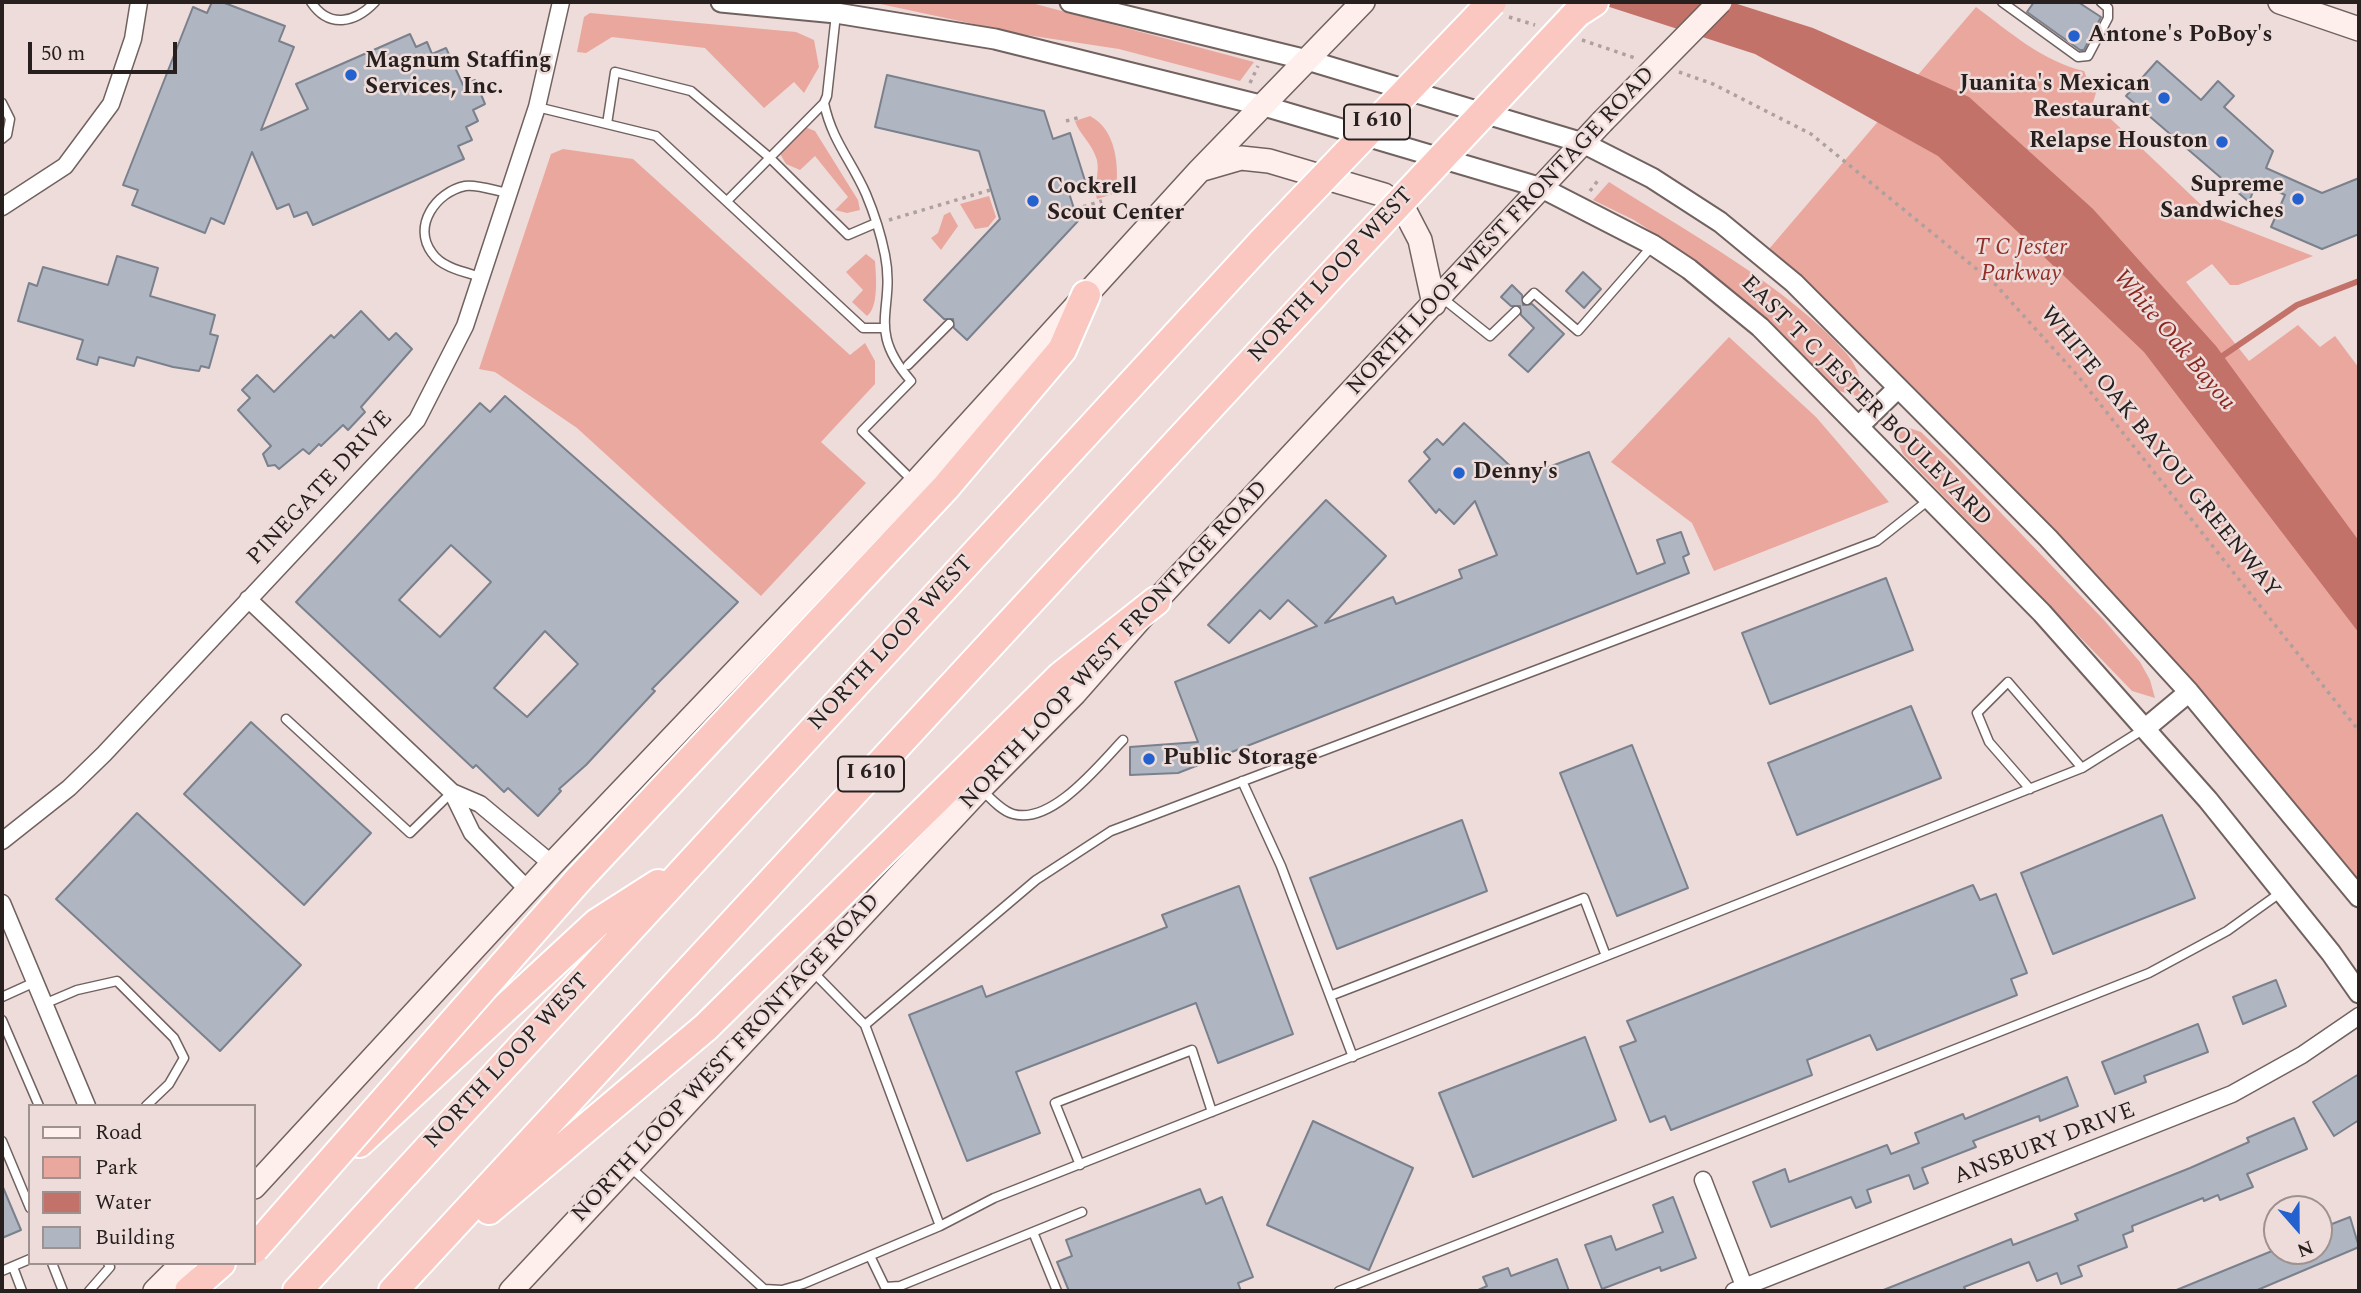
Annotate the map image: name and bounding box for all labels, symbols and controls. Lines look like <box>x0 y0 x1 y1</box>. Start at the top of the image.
place label: Antone's PoBoy's <box>2088 22 2273 50</box>
scale bar <box>32 28 180 72</box>
marker: Antone's PoBoy's <box>2066 28 2082 44</box>
text: 50 m <box>41 38 85 70</box>
place label: Magnum Staffing Services, Inc. <box>365 48 551 102</box>
street label: NORTH LOOP WEST FRONTAGE ROAD <box>1342 62 1662 402</box>
marker: Magnum Staffing Services, Inc. <box>343 67 359 83</box>
place label: Juanita's Mexican Restaurant <box>1959 71 2150 125</box>
marker: Juanita's Mexican Restaurant <box>2156 90 2172 106</box>
road number: I 610 <box>1344 104 1410 140</box>
place label: Relapse Houston <box>2029 128 2208 156</box>
marker: Relapse Houston <box>2214 134 2230 150</box>
place label: Supreme Sandwiches <box>2160 172 2284 226</box>
place label: Cockrell Scout Center <box>1047 174 1184 228</box>
street label: NORTH LOOP WEST <box>1244 183 1420 369</box>
marker: Supreme Sandwiches <box>2290 191 2306 207</box>
marker: Cockrell Scout Center <box>1025 193 1041 209</box>
park label: T C Jester Parkway <box>1975 235 2067 289</box>
water label: White Oak Bayou <box>2106 265 2240 417</box>
street label: EAST T C JESTER BOULEVARD <box>1734 271 1996 533</box>
street label: WHITE OAK BAYOU GREENWAY <box>2033 302 2285 604</box>
street label: PINEGATE DRIVE <box>242 406 400 572</box>
place label: Denny's <box>1473 459 1558 487</box>
marker: Denny's <box>1451 465 1467 481</box>
street label: NORTH LOOP WEST FRONTAGE ROAD <box>955 476 1275 816</box>
street label: NORTH LOOP WEST <box>804 551 980 737</box>
place label: Public Storage <box>1163 745 1318 773</box>
marker: Public Storage <box>1141 751 1157 767</box>
road number: I 610 <box>838 756 904 792</box>
street label: NORTH LOOP WEST FRONTAGE ROAD <box>567 889 887 1229</box>
street label: NORTH LOOP WEST <box>420 969 596 1155</box>
street label: ANSBURY DRIVE <box>1950 1098 2140 1192</box>
legend <box>28 1104 256 1265</box>
text: Road <box>95 1117 142 1149</box>
text: Park <box>95 1152 138 1184</box>
text: Water <box>95 1187 151 1219</box>
north arrow <box>2263 1195 2333 1265</box>
text: Building <box>95 1222 175 1254</box>
text: N <box>2293 1232 2317 1265</box>

